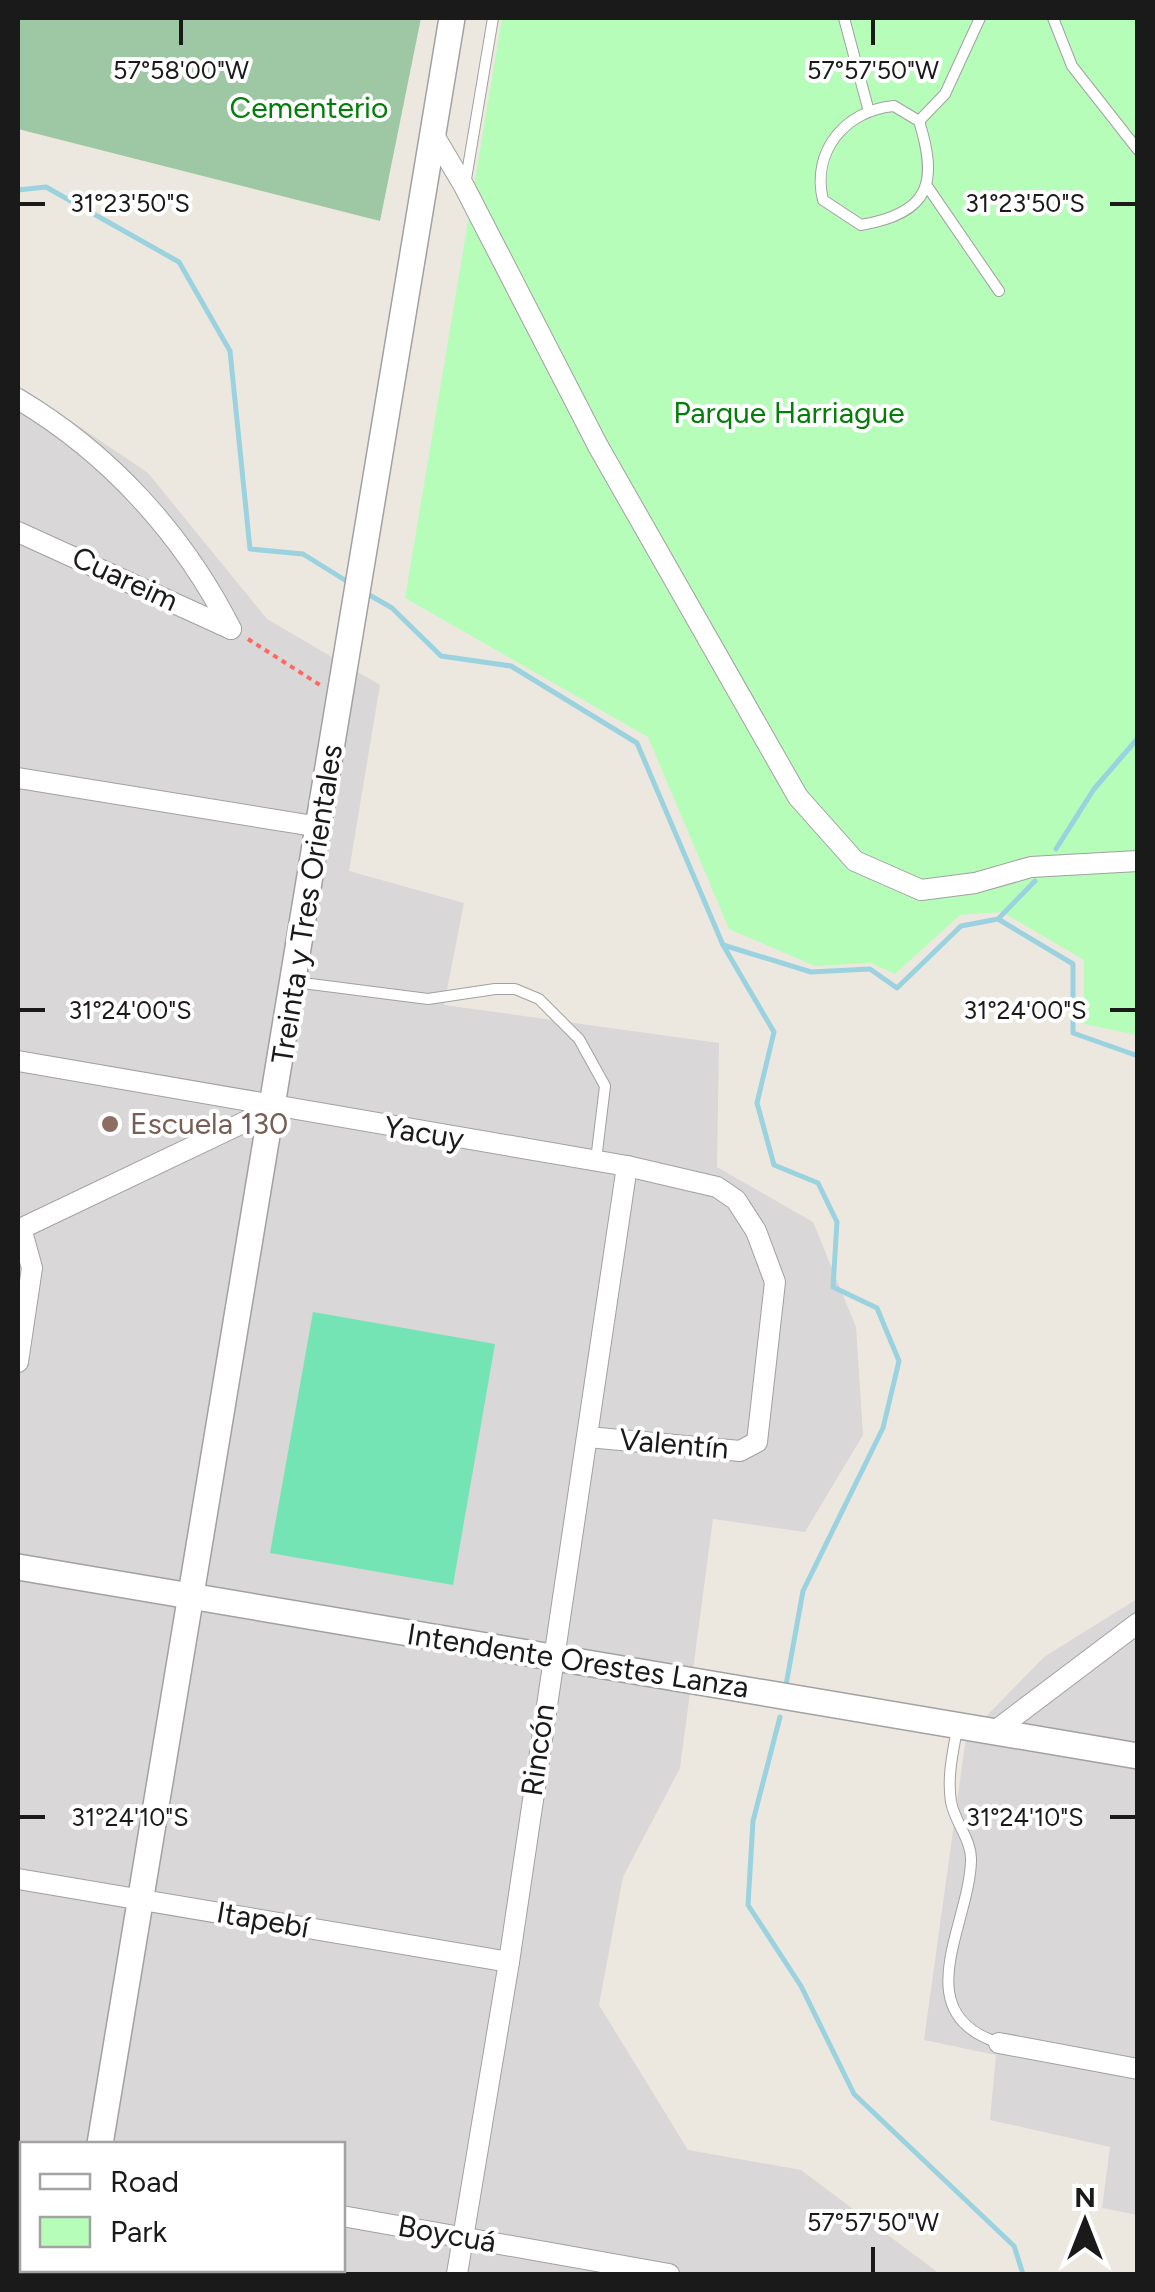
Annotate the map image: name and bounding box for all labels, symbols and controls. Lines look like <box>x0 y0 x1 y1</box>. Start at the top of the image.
text: 57°58'00"W <box>113 55 249 85</box>
text: 57°57'50"W <box>807 55 939 85</box>
park label: Cementerio <box>230 89 388 126</box>
text: 31°23'50"S <box>70 188 190 218</box>
text: 31°23'50"S <box>965 188 1085 218</box>
park label: Parque Harriague <box>673 394 905 431</box>
street label: Cuareim <box>66 538 184 619</box>
street label: Treinta y Tres Orientales <box>263 742 350 1066</box>
text: 31°24'00"S <box>68 995 192 1025</box>
text: 31°24'00"S <box>963 995 1087 1025</box>
place label: Escuela 130 <box>130 1105 288 1142</box>
street label: Yacuy <box>381 1108 467 1157</box>
marker: Escuela 130 <box>99 1113 121 1135</box>
street label: Valentín <box>618 1420 730 1467</box>
street label: Intendente Orestes Lanza <box>405 1615 752 1706</box>
street label: Rincón <box>513 1701 562 1798</box>
text: 31°24'10"S <box>71 1802 189 1832</box>
text: 31°24'10"S <box>966 1802 1084 1832</box>
street label: Itapebí <box>214 1893 314 1946</box>
legend <box>20 2142 345 2272</box>
text: Road <box>110 2163 179 2200</box>
north arrow <box>1035 2172 1135 2272</box>
text: N <box>1074 2180 1096 2214</box>
street label: Boycuá <box>395 2207 499 2260</box>
text: 57°57'50"W <box>807 2207 939 2237</box>
text: Park <box>110 2213 168 2250</box>

